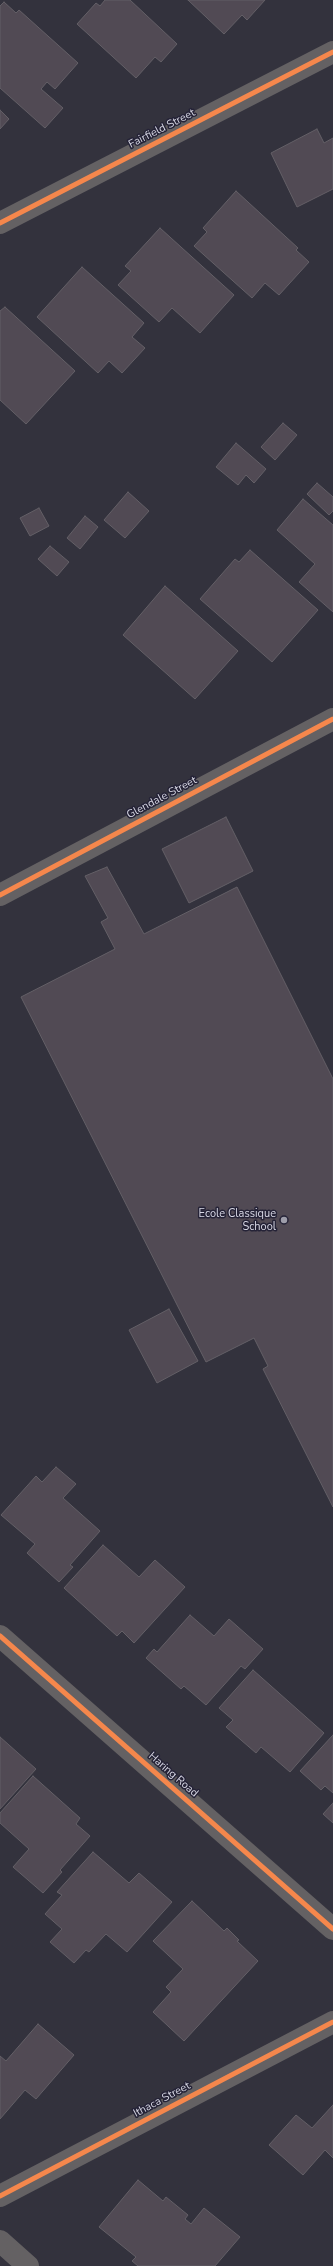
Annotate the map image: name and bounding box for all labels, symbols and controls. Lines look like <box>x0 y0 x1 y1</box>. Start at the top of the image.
street label: Fairfield Street <box>127 107 197 151</box>
street label: Glendale Street <box>125 774 199 822</box>
place label: Ecole Classique School <box>199 1207 276 1233</box>
marker: Ecole Classique School <box>279 1215 289 1225</box>
street label: Haring Road <box>145 1750 201 1800</box>
street label: Ithaca Street <box>131 2080 193 2120</box>

